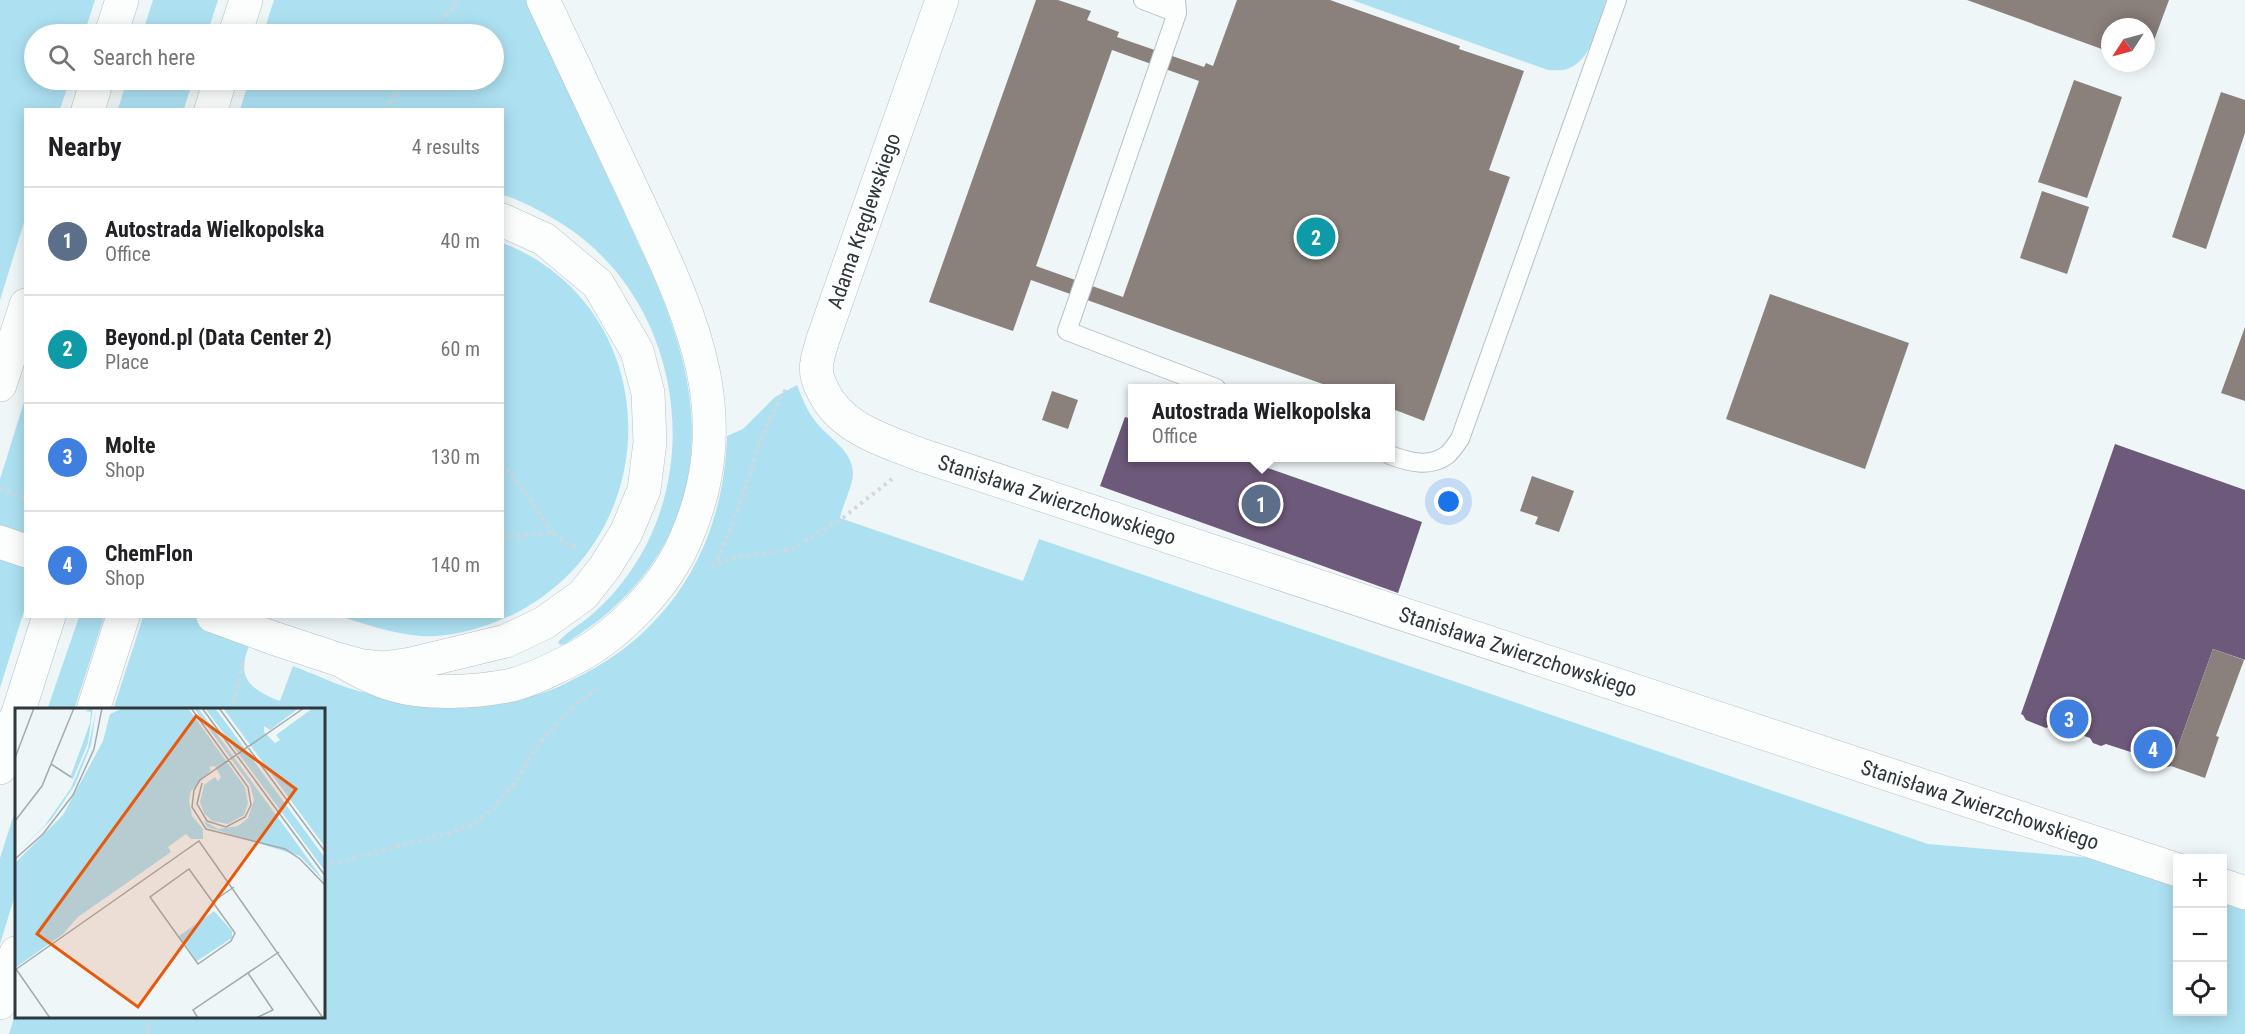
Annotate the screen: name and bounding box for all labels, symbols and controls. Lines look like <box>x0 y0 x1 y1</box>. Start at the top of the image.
north arrow <box>2101 18 2155 72</box>
search box <box>24 24 504 90</box>
icon: search <box>45 41 78 74</box>
text: Search here <box>93 45 195 70</box>
street label: Adama Kręglewskiego <box>823 130 905 312</box>
text: Nearby <box>48 132 122 162</box>
text: 4 results <box>412 135 480 159</box>
pin: 2 <box>1296 214 1336 260</box>
text: Autostrada Wielkopolska <box>105 217 324 242</box>
text: 1 <box>62 229 73 253</box>
text: 40 m <box>441 229 480 253</box>
text: Office <box>105 242 151 266</box>
text: Beyond.pl (Data Center 2) <box>105 325 332 350</box>
text: 2 <box>62 337 73 361</box>
text: 60 m <box>441 337 480 361</box>
text: Place <box>105 350 149 374</box>
popup <box>1128 384 1395 462</box>
text: Autostrada Wielkopolska <box>1152 399 1371 424</box>
text: Office <box>1152 424 1197 448</box>
text: Molte <box>105 433 155 458</box>
text: 3 <box>62 445 73 469</box>
text: 130 m <box>431 445 480 469</box>
street label: Stanisława Zwierzchowskiego <box>935 450 1179 550</box>
text: Shop <box>105 458 145 482</box>
pin: 1 <box>1242 482 1280 526</box>
your location <box>1434 487 1463 516</box>
text: ChemFlon <box>105 541 193 566</box>
text: 4 <box>62 553 73 577</box>
text: 140 m <box>431 553 480 577</box>
text: Shop <box>105 566 145 590</box>
street label: Stanisława Zwierzchowskiego <box>1396 602 1640 702</box>
pin: 3 <box>2050 696 2088 742</box>
inset map <box>15 708 326 1019</box>
pin: 4 <box>2134 726 2172 771</box>
street label: Stanisława Zwierzchowskiego <box>1858 755 2102 855</box>
map controls <box>2173 854 2227 1016</box>
button: + <box>2173 854 2227 908</box>
button: − <box>2173 908 2227 962</box>
button: locate <box>2173 962 2227 1016</box>

